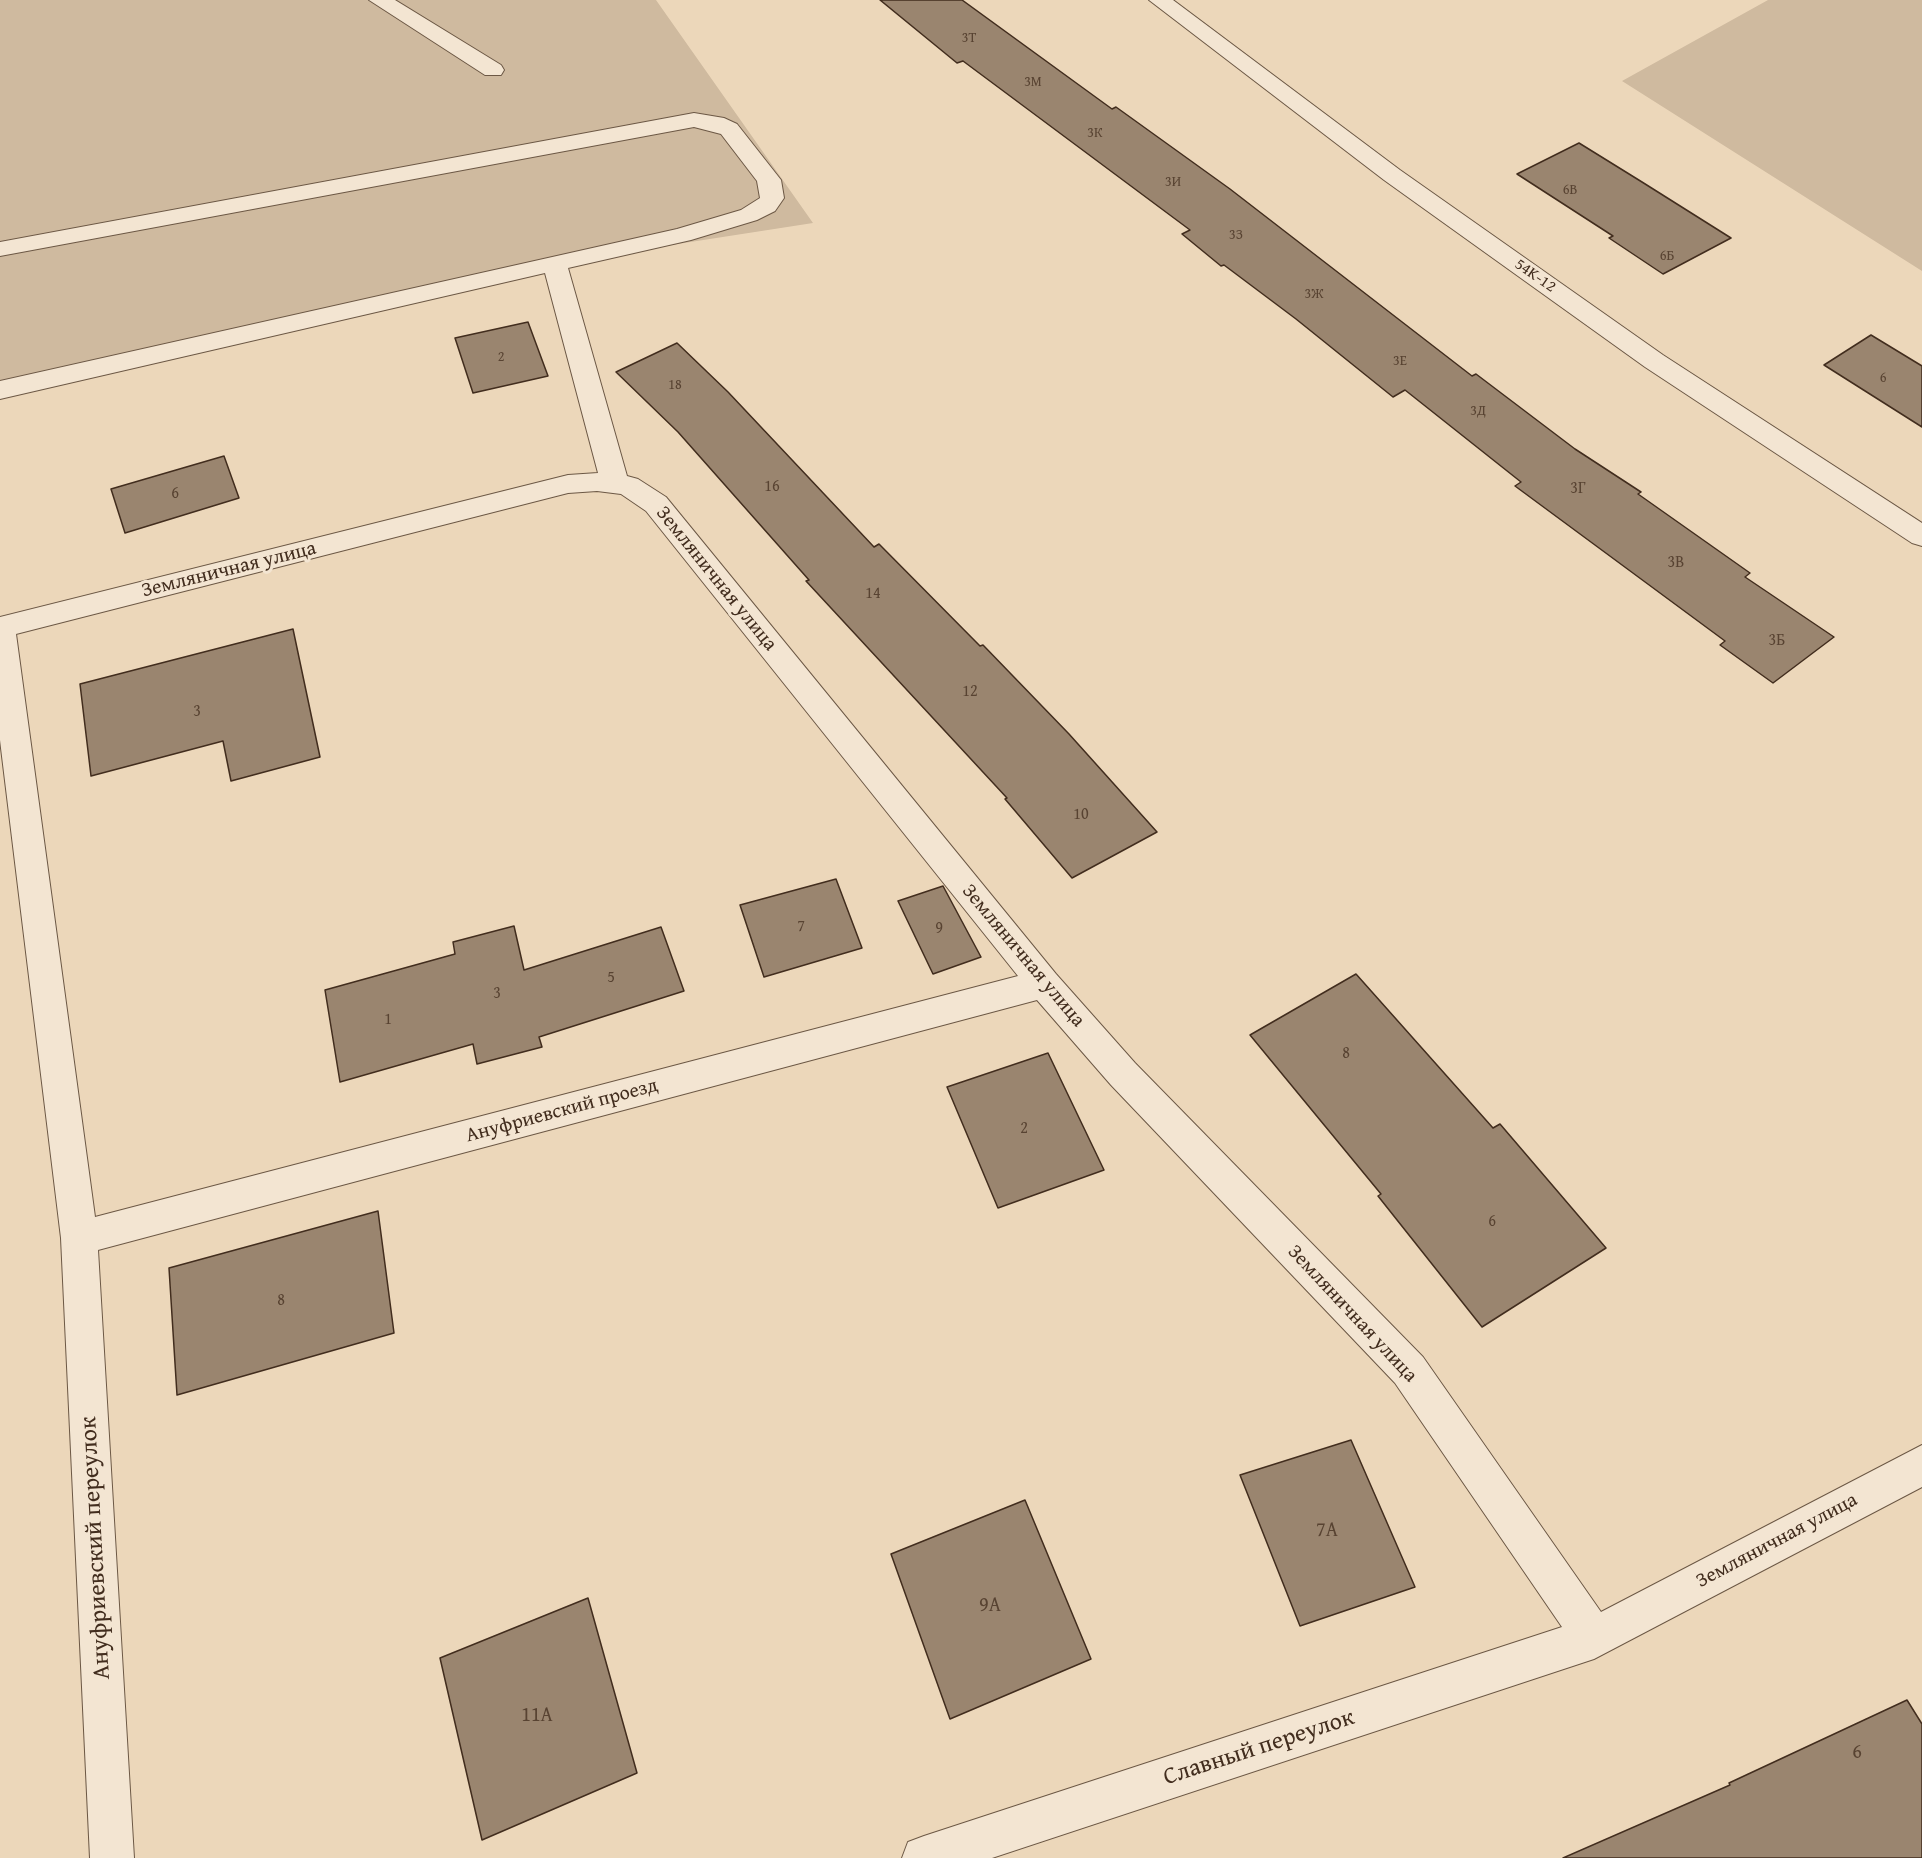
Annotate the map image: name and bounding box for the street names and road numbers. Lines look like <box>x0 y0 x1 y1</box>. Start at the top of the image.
street label: 54K-12 <box>1511 255 1559 297</box>
street label: Земляничная улица <box>650 502 782 656</box>
street label: Земляничная улица <box>139 537 319 603</box>
street label: Земляничная улица <box>956 880 1090 1032</box>
street label: Ануфриевский проезд <box>463 1074 661 1148</box>
street label: Земляничная улица <box>1282 1240 1422 1388</box>
street label: Ануфриевский переулок <box>75 1416 117 1680</box>
street label: Земляничная улица <box>1692 1488 1862 1594</box>
street label: Славный переулок <box>1160 1704 1358 1792</box>

